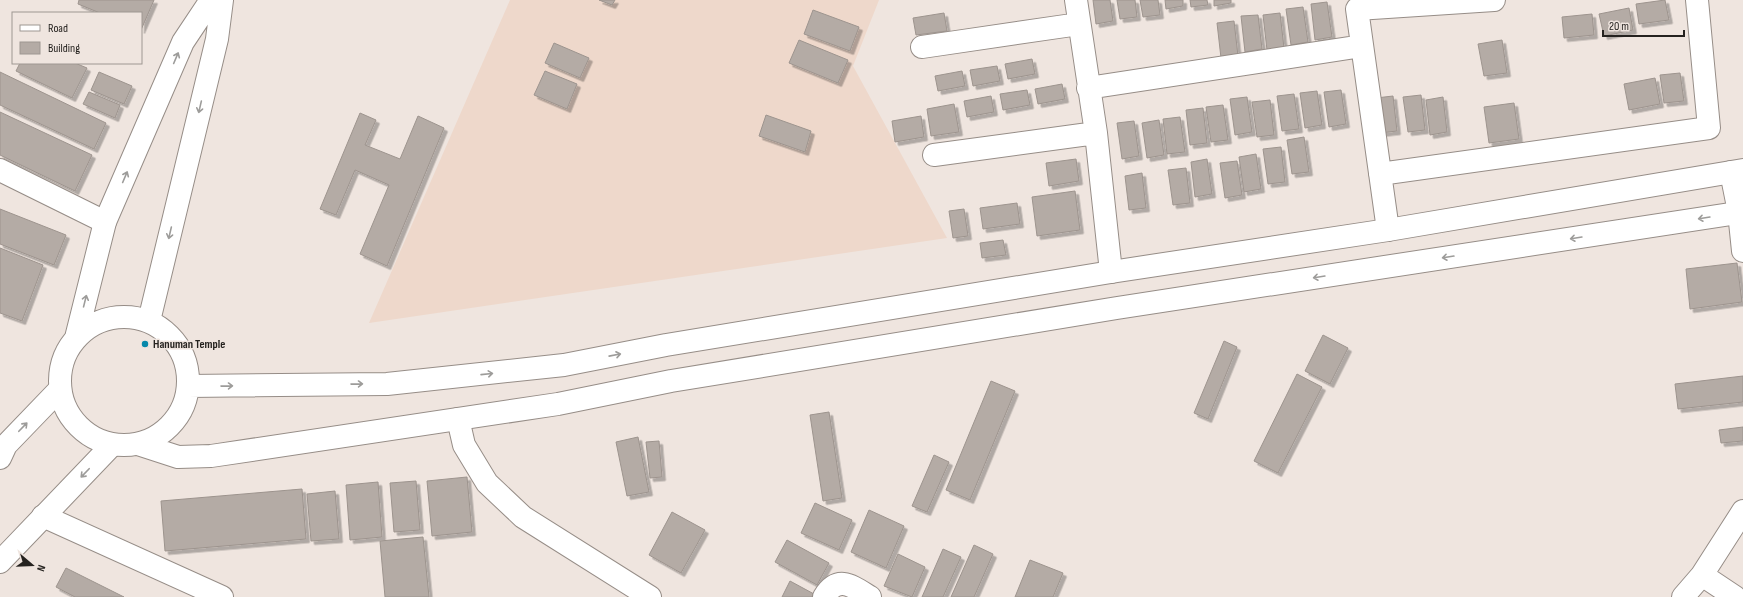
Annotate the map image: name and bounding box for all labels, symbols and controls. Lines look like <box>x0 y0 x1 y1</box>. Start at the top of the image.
legend <box>12 12 142 64</box>
scale bar <box>1603 12 1684 38</box>
text: 20 m <box>1609 19 1629 34</box>
text: Road <box>48 21 68 36</box>
text: Building <box>48 41 80 56</box>
one-way arrow <box>173 52 180 64</box>
one-way arrow <box>196 100 204 113</box>
one-way arrow <box>121 171 129 183</box>
one-way arrow <box>1698 214 1711 222</box>
one-way arrow <box>166 226 174 239</box>
one-way arrow <box>1570 234 1583 242</box>
one-way arrow <box>1441 253 1454 261</box>
one-way arrow <box>1313 273 1326 281</box>
one-way arrow <box>82 294 89 307</box>
place label: Hanuman Temple <box>153 337 225 352</box>
marker: Hanuman Temple <box>140 339 150 349</box>
one-way arrow <box>608 351 621 359</box>
one-way arrow <box>480 370 493 377</box>
one-way arrow <box>350 380 363 388</box>
one-way arrow <box>220 382 233 390</box>
one-way arrow <box>18 422 28 432</box>
one-way arrow <box>80 468 89 478</box>
north arrow <box>12 545 52 585</box>
text: N <box>34 563 48 573</box>

